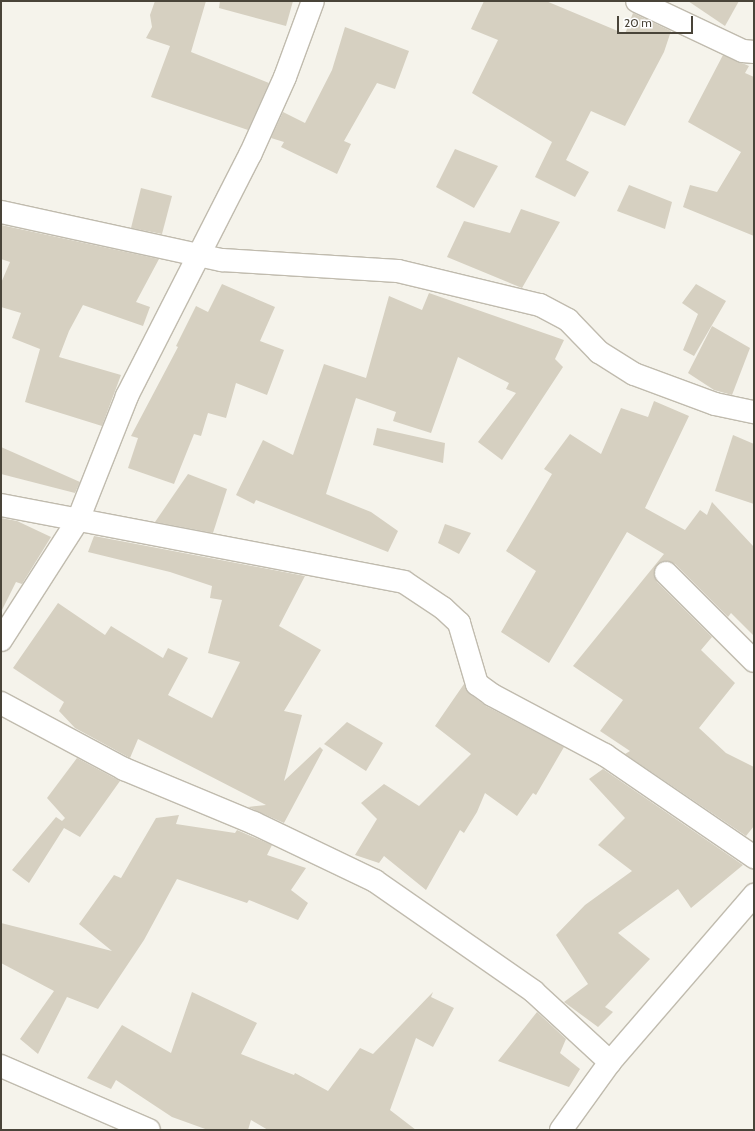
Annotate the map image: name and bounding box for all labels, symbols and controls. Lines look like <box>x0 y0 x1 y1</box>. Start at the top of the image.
scale bar <box>619 8 695 34</box>
text: 20 m <box>624 15 652 30</box>

